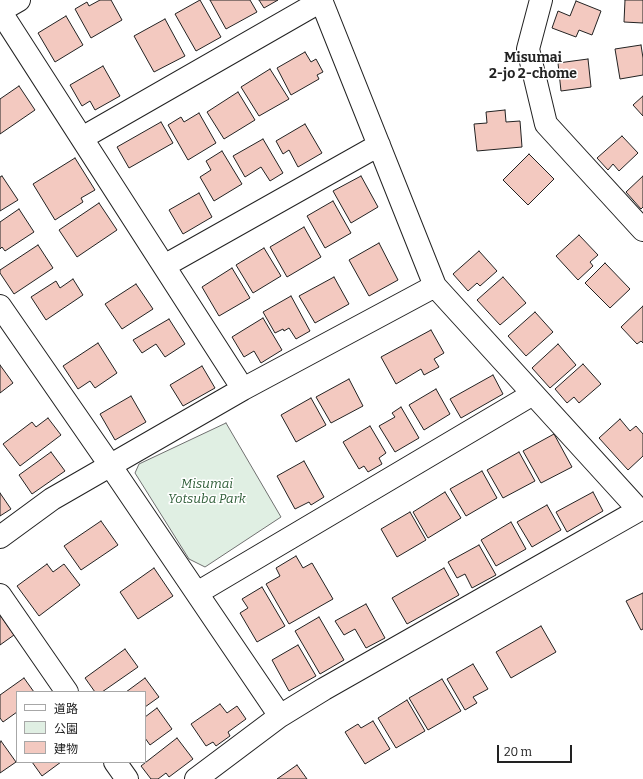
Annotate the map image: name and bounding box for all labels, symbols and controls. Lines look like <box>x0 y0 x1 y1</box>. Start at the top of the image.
district label: Misumai 2-jo 2-chome <box>489 50 577 82</box>
park label: Misumai Yotsuba Park <box>168 476 246 507</box>
legend <box>16 691 146 763</box>
text: 道路 <box>54 702 78 716</box>
text: 公園 <box>54 722 78 736</box>
scale bar <box>499 737 574 763</box>
text: 建物 <box>54 742 78 756</box>
text: 20 m <box>504 745 532 759</box>

